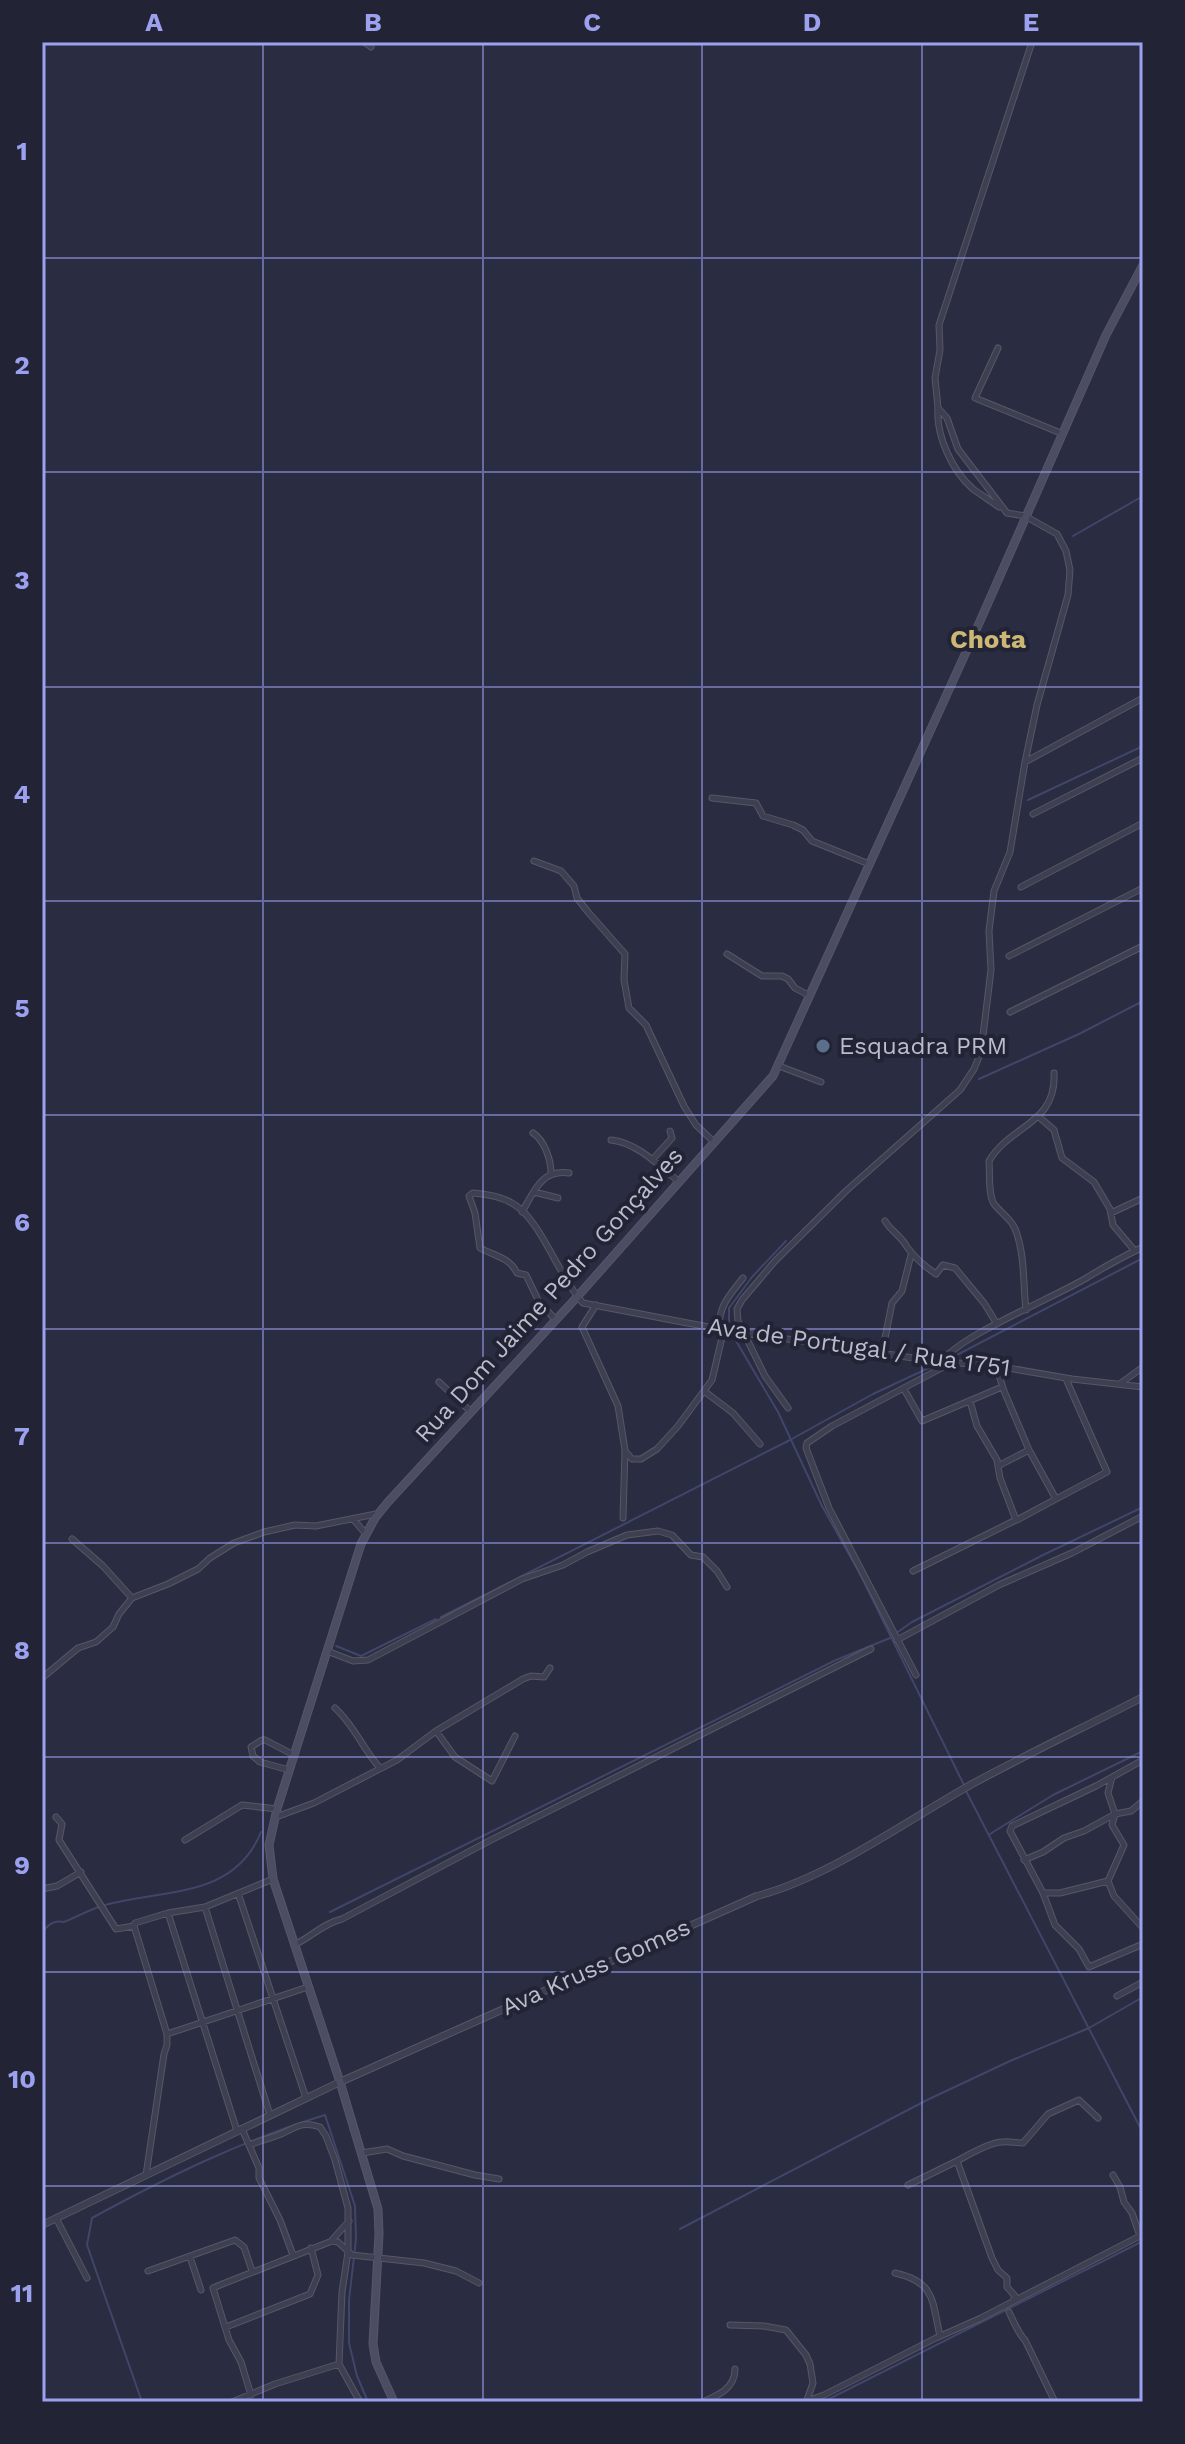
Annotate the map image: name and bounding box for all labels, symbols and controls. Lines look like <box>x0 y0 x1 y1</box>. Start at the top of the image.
text: A <box>145 7 163 37</box>
text: B <box>364 7 382 37</box>
text: C <box>583 7 601 37</box>
text: D <box>803 7 821 37</box>
text: E <box>1023 7 1039 37</box>
text: 1 <box>16 136 28 166</box>
text: 2 <box>14 350 30 380</box>
text: 3 <box>14 565 30 595</box>
district label: Chota <box>950 624 1026 654</box>
text: 4 <box>14 779 31 809</box>
text: 5 <box>14 993 30 1023</box>
place label: Esquadra PRM <box>839 1032 1007 1060</box>
marker: Esquadra PRM <box>814 1037 832 1055</box>
street label: Rua Dom Jaime Pedro Gonçalves <box>409 1142 689 1448</box>
text: 6 <box>14 1207 30 1237</box>
street label: Ava de Portugal / Rua 1751 <box>706 1312 1012 1382</box>
text: 7 <box>14 1421 30 1451</box>
text: 8 <box>14 1635 30 1665</box>
text: 9 <box>14 1850 30 1880</box>
street label: Ava Kruss Gomes <box>497 1913 695 2021</box>
text: 10 <box>8 2064 36 2094</box>
text: 11 <box>11 2278 33 2308</box>

